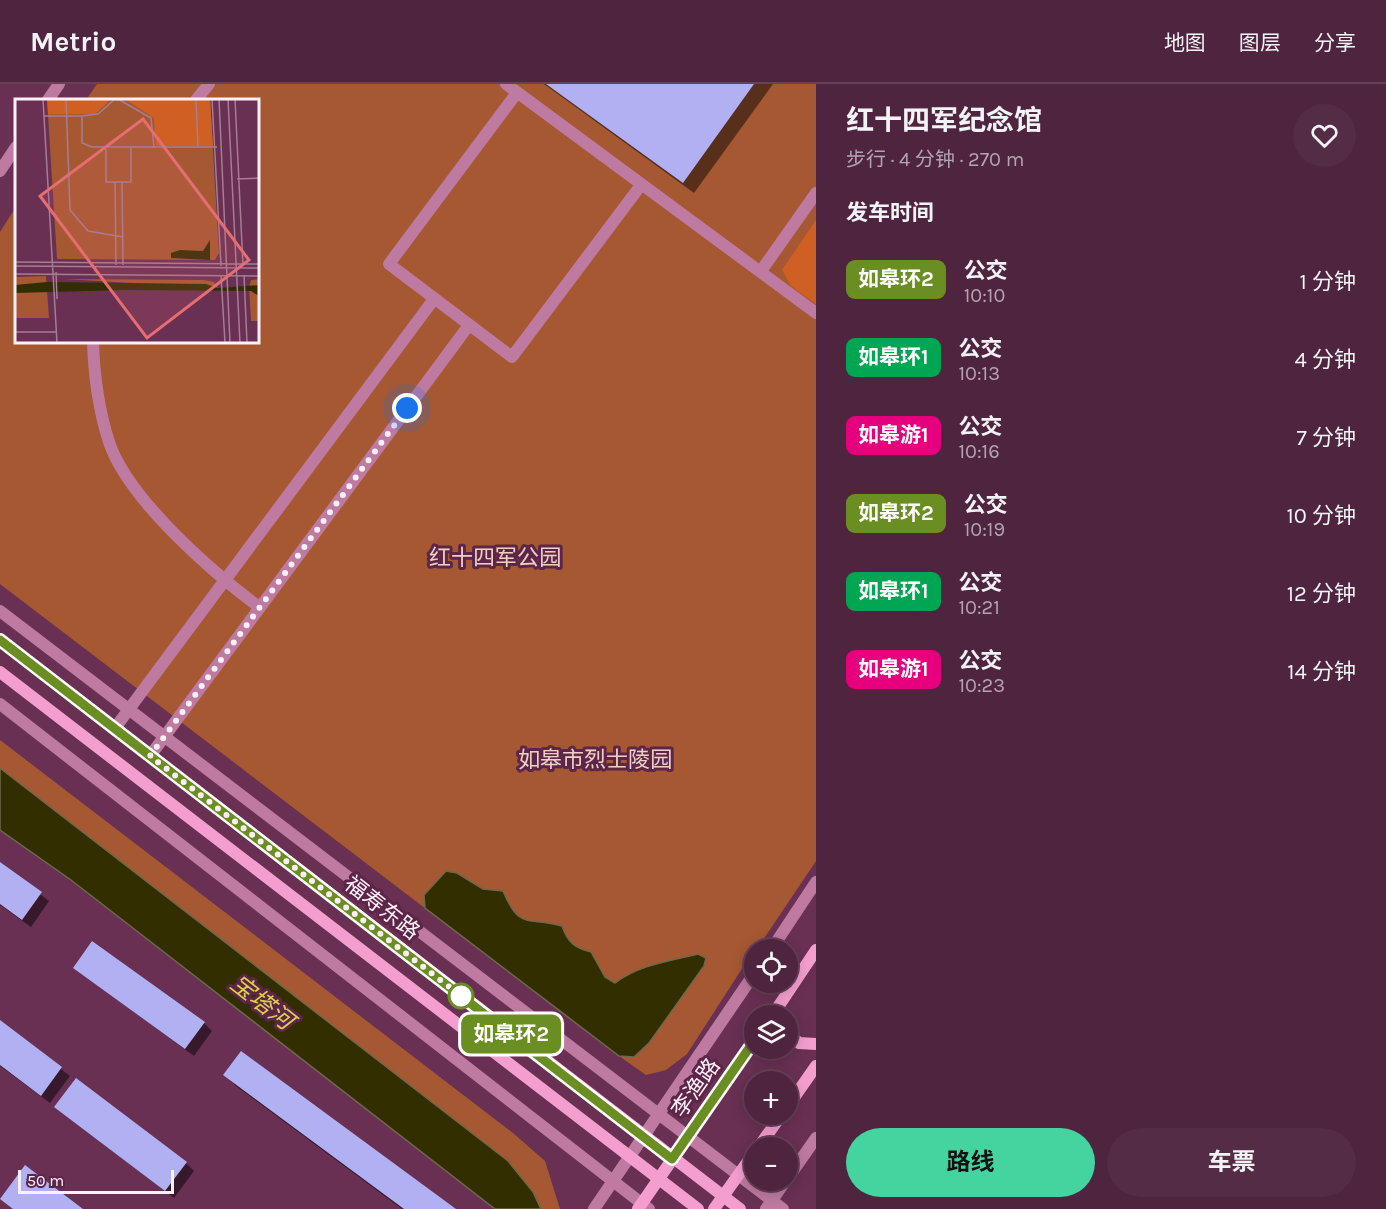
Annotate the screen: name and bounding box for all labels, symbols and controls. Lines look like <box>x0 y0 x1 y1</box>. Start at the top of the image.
text: Metrio <box>30 25 116 58</box>
text: 地图 <box>1164 31 1206 55</box>
text: 图层 <box>1239 31 1281 55</box>
text: 分享 <box>1314 31 1356 55</box>
inset map <box>15 99 260 344</box>
text: 红十四军纪念馆 <box>846 104 1042 137</box>
button: heart <box>1293 104 1356 167</box>
text: 步行 · 4 分钟 · 270 m <box>846 148 1024 171</box>
text: 发车时间 <box>846 200 934 226</box>
text: 公交 <box>964 258 1008 284</box>
text: 如皋环2 <box>858 267 934 291</box>
text: 1 分钟 <box>1300 269 1356 295</box>
text: 10:10 <box>964 284 1005 307</box>
text: 公交 <box>959 336 1003 362</box>
text: 如皋环1 <box>858 345 929 369</box>
text: 4 分钟 <box>1294 347 1356 373</box>
text: 10:13 <box>959 362 1000 385</box>
your location <box>392 393 422 423</box>
text: 公交 <box>959 414 1003 440</box>
text: 如皋游1 <box>858 423 929 447</box>
text: 7 分钟 <box>1296 425 1356 451</box>
text: 10:16 <box>959 440 1000 463</box>
text: 公交 <box>964 492 1008 518</box>
text: 如皋环2 <box>858 501 934 525</box>
text: 10 分钟 <box>1286 503 1356 529</box>
text: 10:19 <box>964 518 1005 541</box>
park label: 红十四军公园 <box>429 545 561 571</box>
text: 公交 <box>959 570 1003 596</box>
text: 如皋环1 <box>858 579 929 603</box>
text: 12 分钟 <box>1287 581 1356 607</box>
text: 10:21 <box>959 596 1000 619</box>
text: 公交 <box>959 648 1003 674</box>
text: 如皋游1 <box>858 657 929 681</box>
text: 14 分钟 <box>1287 659 1356 685</box>
text: 10:23 <box>959 674 1005 697</box>
park label: 如皋市烈士陵园 <box>518 747 672 773</box>
street label: 福寿东路 <box>339 871 425 945</box>
map controls <box>744 939 798 1191</box>
button: locate <box>744 939 798 993</box>
water label: 宝塔河 <box>225 969 302 1038</box>
unlabelled marker <box>448 983 474 1009</box>
button: layers <box>744 1005 798 1059</box>
line badge: 如皋环2 <box>469 1014 553 1054</box>
text: 如皋环2 <box>473 1022 549 1046</box>
street label: 李渔路 <box>666 1054 726 1122</box>
button: + <box>744 1071 798 1125</box>
button: 路线 <box>846 1128 1095 1197</box>
button: 车票 <box>1107 1128 1356 1197</box>
button: − <box>744 1137 798 1191</box>
scale bar <box>18 1167 174 1194</box>
text: 50 m <box>27 1171 64 1190</box>

